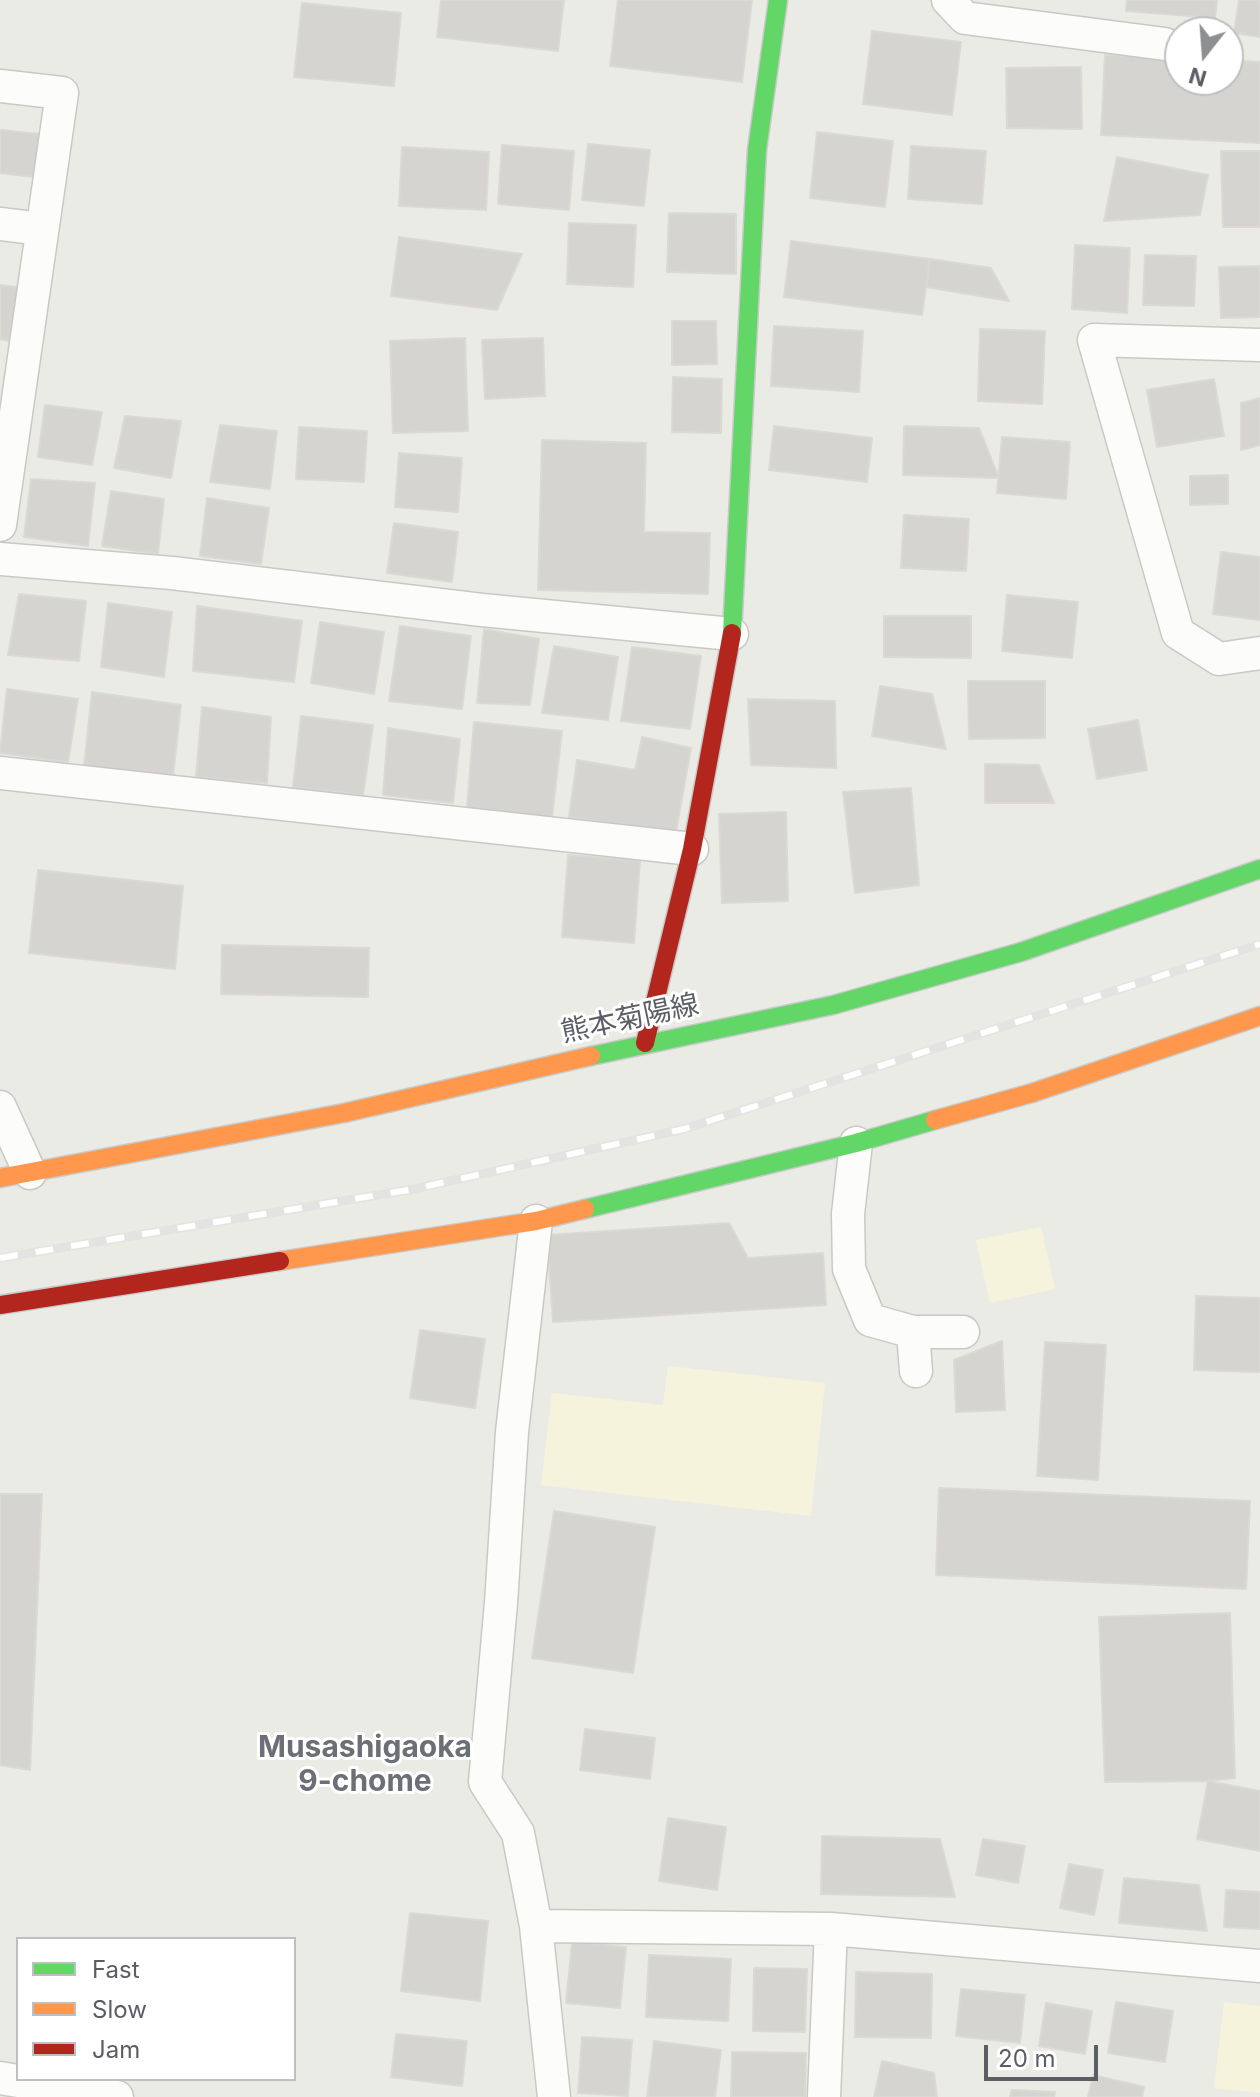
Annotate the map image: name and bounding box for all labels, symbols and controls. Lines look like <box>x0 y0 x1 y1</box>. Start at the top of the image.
north arrow <box>1164 16 1244 96</box>
text: N <box>1186 62 1209 92</box>
street label: 熊本菊陽線 <box>558 988 702 1050</box>
district label: Musashigaoka 9-chome <box>258 1730 472 1800</box>
legend <box>16 1937 296 2081</box>
text: Fast <box>92 1955 140 1984</box>
text: Slow <box>92 1995 147 2024</box>
scale bar <box>988 2029 1102 2079</box>
text: Jam <box>92 2035 140 2064</box>
text: 20 m <box>998 2044 1056 2073</box>

